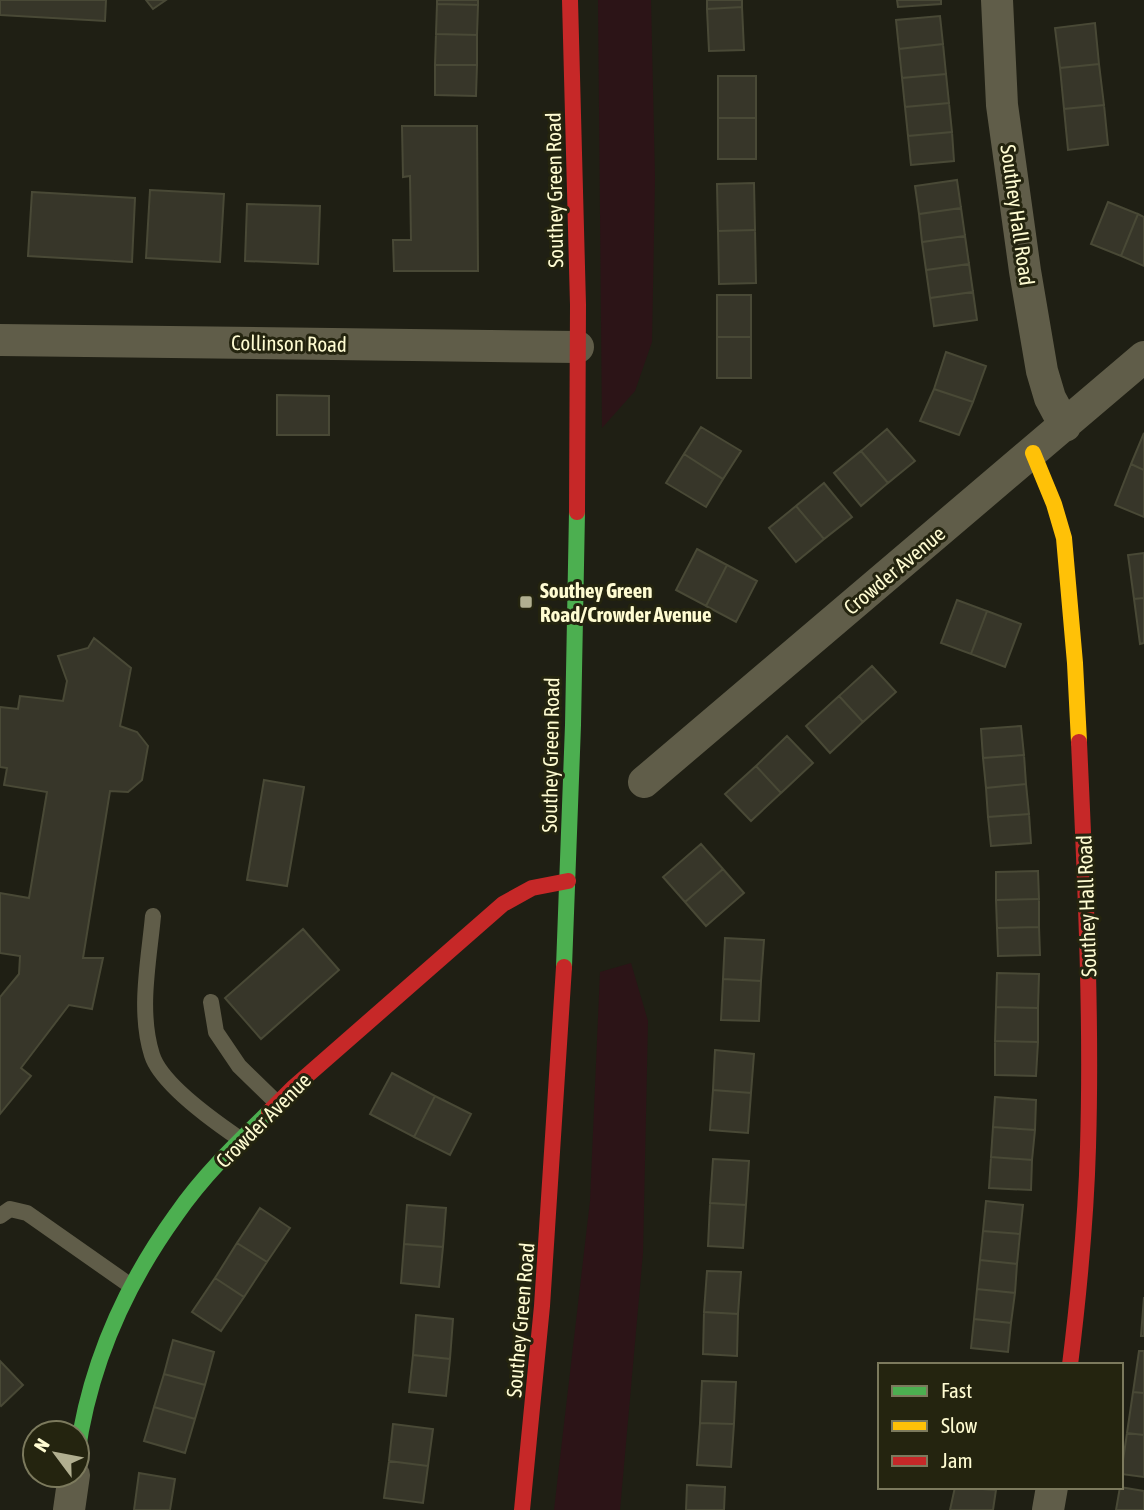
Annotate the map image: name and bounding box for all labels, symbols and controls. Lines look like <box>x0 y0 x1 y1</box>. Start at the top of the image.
street label: Southey Green Road <box>541 112 567 268</box>
street label: Southey Hall Road <box>996 143 1040 287</box>
street label: Collinson Road <box>231 330 347 356</box>
street label: Crowder Avenue <box>839 521 949 619</box>
place label: Southey Green Road/Crowder Avenue <box>540 578 712 626</box>
marker: Southey Green Road/Crowder Avenue <box>518 594 534 610</box>
street label: Southey Green Road <box>537 677 563 833</box>
street label: Southey Hall Road <box>1072 835 1100 977</box>
street label: Crowder Avenue <box>211 1068 315 1172</box>
street label: Southey Green Road <box>501 1242 539 1398</box>
legend <box>878 1363 1123 1489</box>
text: Fast <box>941 1378 972 1402</box>
text: Slow <box>941 1413 978 1437</box>
north arrow <box>21 1419 91 1489</box>
text: N <box>29 1434 54 1456</box>
text: Jam <box>941 1448 973 1472</box>

